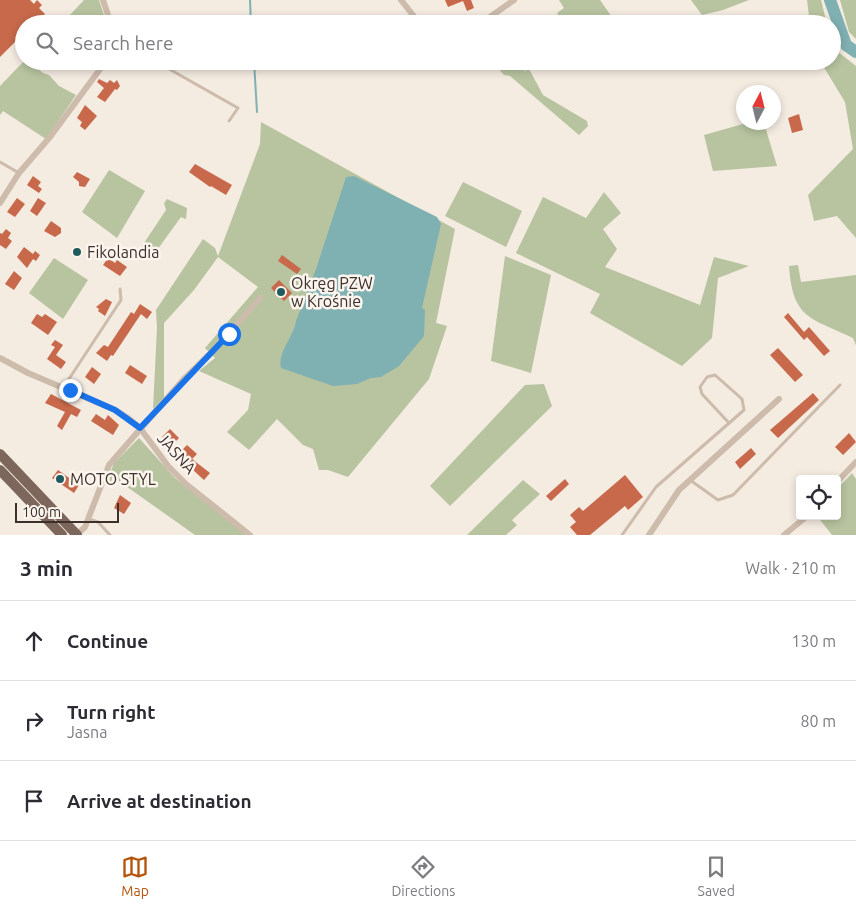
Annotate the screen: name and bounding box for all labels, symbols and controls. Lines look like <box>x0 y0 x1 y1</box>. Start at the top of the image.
search box <box>15 15 841 70</box>
icon: search <box>33 29 61 57</box>
text: Search here <box>73 32 173 54</box>
north arrow <box>736 85 781 130</box>
place label: Fikolandia <box>87 243 159 261</box>
marker: Fikolandia <box>71 246 83 258</box>
place label: Okręg PZW w Krośnie <box>291 274 373 310</box>
marker: Okręg PZW w Krośnie <box>275 286 287 298</box>
route start <box>218 323 241 346</box>
route end <box>59 379 82 402</box>
street label: JASNA <box>154 429 200 478</box>
place label: MOTO STYL <box>70 470 156 488</box>
marker: MOTO STYL <box>54 473 66 485</box>
map controls <box>796 475 841 520</box>
button: locate <box>796 475 841 520</box>
scale bar <box>15 500 119 523</box>
text: 100 m <box>22 504 61 520</box>
text: 3 min <box>20 556 73 580</box>
text: Walk · 210 m <box>745 559 836 577</box>
icon: ahead <box>20 627 48 655</box>
text: Continue <box>67 630 148 652</box>
text: 130 m <box>791 632 836 650</box>
text: Turn right <box>67 701 155 723</box>
icon: right <box>20 707 48 735</box>
text: 80 m <box>800 712 836 730</box>
text: Jasna <box>67 723 107 741</box>
icon: arrive <box>20 787 48 815</box>
text: Arrive at destination <box>67 790 252 812</box>
tab: Map <box>121 853 149 899</box>
tab: Directions <box>391 853 455 899</box>
tab: Saved <box>698 853 735 899</box>

